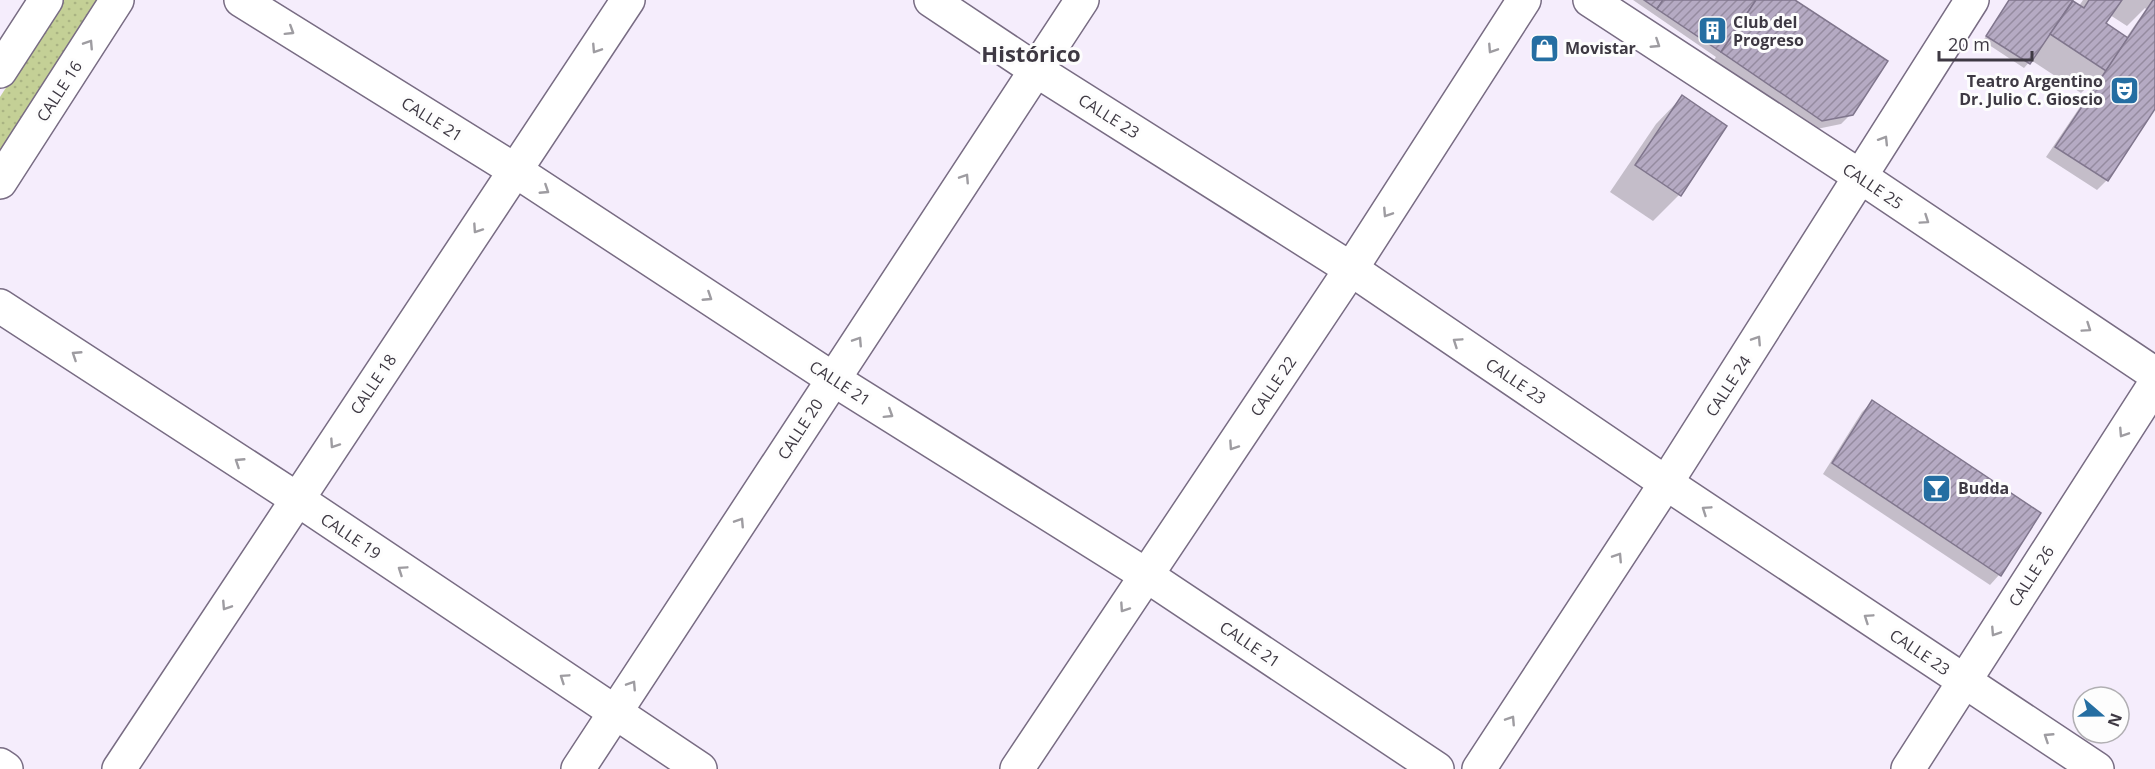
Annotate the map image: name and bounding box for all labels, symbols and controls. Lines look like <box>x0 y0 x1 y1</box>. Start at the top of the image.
place label: Club del Progreso <box>1733 11 1804 51</box>
building icon: Club del Progreso <box>1696 15 1728 47</box>
one-way arrow <box>284 23 294 35</box>
scale bar <box>1939 24 2032 62</box>
shop icon: Movistar <box>1528 32 1560 64</box>
text: 20 m <box>1948 32 1990 56</box>
one-way arrow <box>1650 36 1661 47</box>
place label: Movistar <box>1565 37 1636 59</box>
district label: Histórico <box>981 38 1081 68</box>
one-way arrow <box>81 40 92 51</box>
one-way arrow <box>592 42 603 53</box>
one-way arrow <box>1488 43 1500 53</box>
street label: CALLE 16 <box>31 56 87 126</box>
place label: Teatro Argentino Dr. Julio C. Gioscio <box>1959 70 2103 110</box>
theatre icon: Teatro Argentino Dr. Julio C. Gioscio <box>2108 74 2140 106</box>
street label: CALLE 23 <box>1074 89 1144 143</box>
street label: CALLE 21 <box>397 92 467 146</box>
one-way arrow <box>1877 136 1889 146</box>
street label: CALLE 25 <box>1839 158 1907 214</box>
one-way arrow <box>958 174 969 185</box>
one-way arrow <box>538 183 549 194</box>
one-way arrow <box>1383 206 1394 217</box>
one-way arrow <box>1918 213 1929 224</box>
one-way arrow <box>473 223 484 234</box>
one-way arrow <box>701 290 712 301</box>
one-way arrow <box>2080 321 2091 332</box>
one-way arrow <box>1750 336 1762 346</box>
one-way arrow <box>851 337 863 347</box>
one-way arrow <box>1453 338 1464 349</box>
street label: CALLE 18 <box>345 350 401 418</box>
one-way arrow <box>72 351 82 363</box>
street label: CALLE 24 <box>1700 351 1756 421</box>
street label: CALLE 22 <box>1245 352 1301 420</box>
street label: CALLE 23 <box>1482 353 1550 409</box>
street label: CALLE 21 <box>805 355 875 411</box>
street label: CALLE 20 <box>772 394 828 464</box>
one-way arrow <box>883 407 893 419</box>
one-way arrow <box>2119 427 2131 437</box>
one-way arrow <box>330 437 341 448</box>
one-way arrow <box>1229 439 1240 450</box>
one-way arrow <box>235 458 246 469</box>
bar icon: Budda <box>1921 472 1953 504</box>
place label: Budda <box>1958 477 2009 499</box>
one-way arrow <box>1702 505 1712 517</box>
street label: CALLE 19 <box>317 508 385 564</box>
one-way arrow <box>732 517 743 528</box>
street label: CALLE 26 <box>2003 541 2059 611</box>
one-way arrow <box>1611 553 1622 564</box>
one-way arrow <box>398 565 408 577</box>
one-way arrow <box>222 600 233 611</box>
one-way arrow <box>1120 602 1132 612</box>
one-way arrow <box>1864 614 1875 625</box>
street label: CALLE 21 <box>1216 616 1284 672</box>
street label: CALLE 23 <box>1886 624 1954 680</box>
one-way arrow <box>1991 625 2002 636</box>
one-way arrow <box>560 674 571 685</box>
one-way arrow <box>625 680 636 691</box>
north arrow <box>2071 685 2131 745</box>
text: N <box>2103 710 2128 730</box>
one-way arrow <box>1504 716 1515 727</box>
one-way arrow <box>2044 733 2055 744</box>

